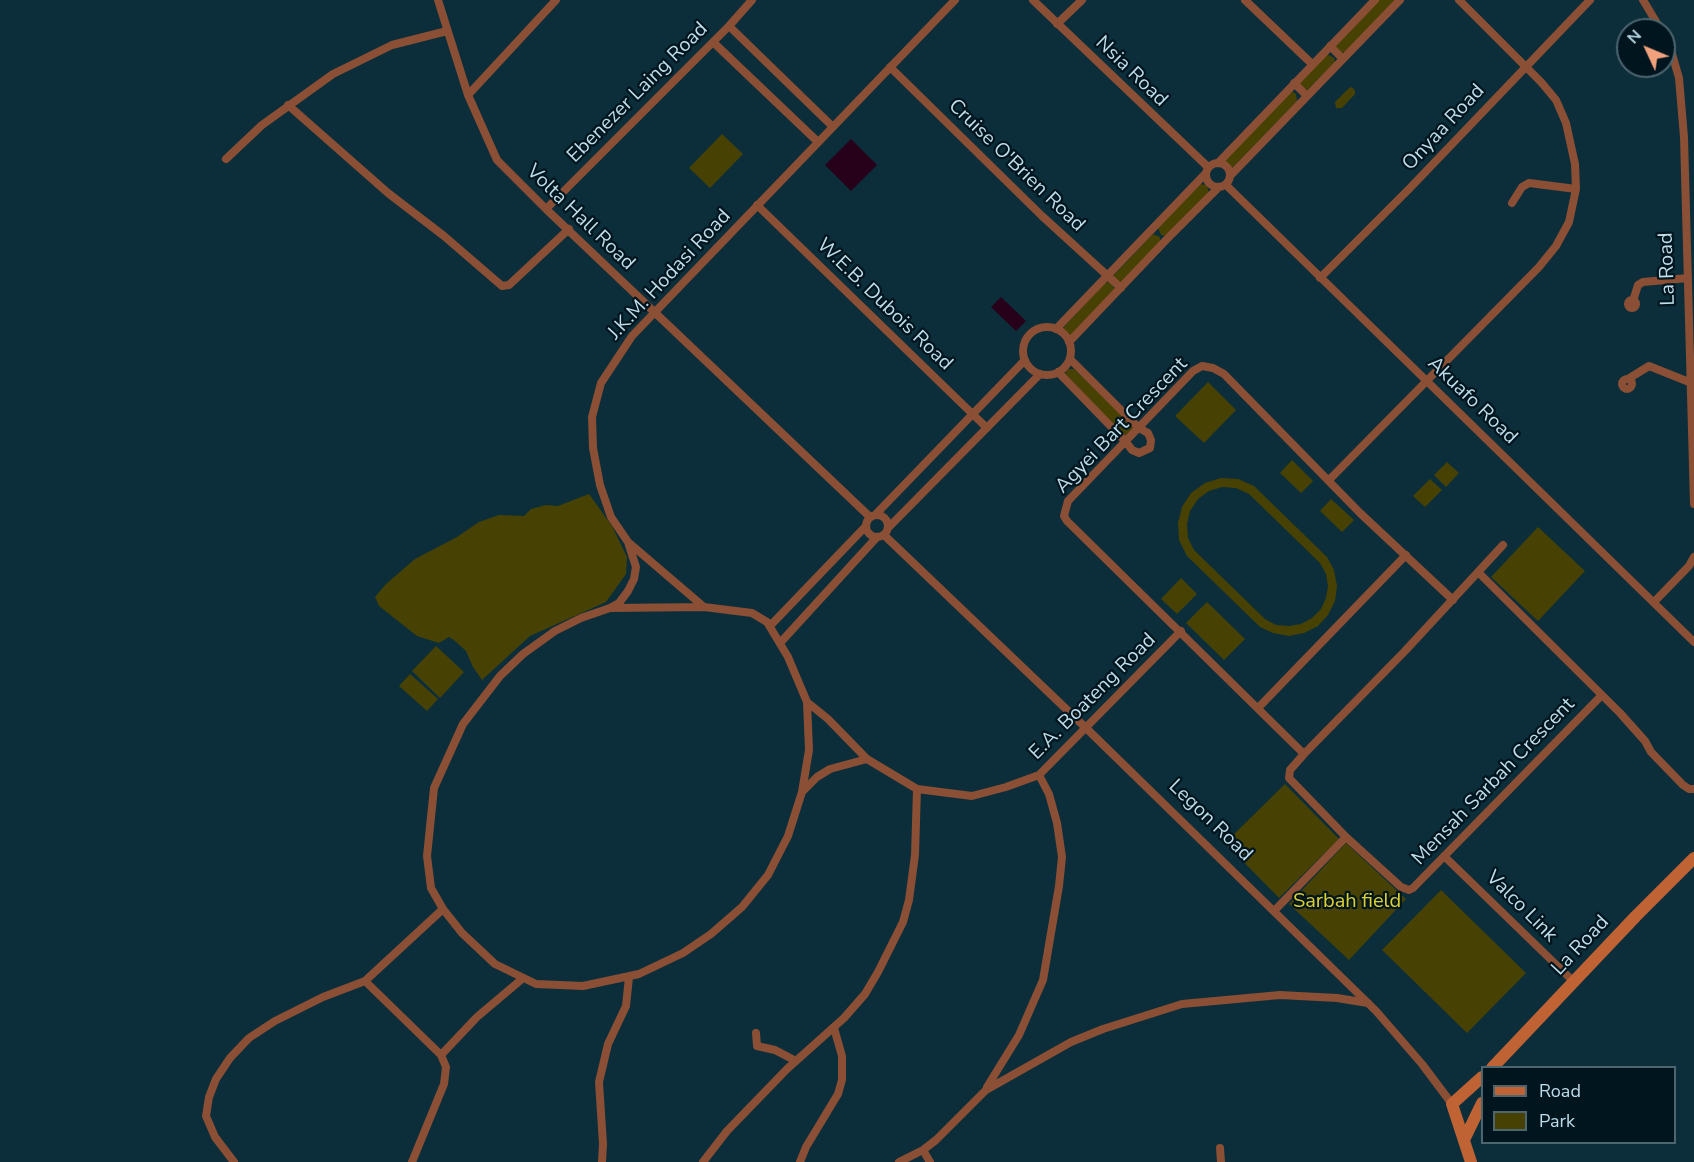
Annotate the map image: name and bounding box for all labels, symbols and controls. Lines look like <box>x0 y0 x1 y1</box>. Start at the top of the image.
street label: Ebenezer Laing Road <box>563 18 713 168</box>
north arrow <box>1616 18 1676 78</box>
text: N <box>1622 25 1647 49</box>
street label: Nsia Road <box>1090 32 1172 112</box>
street label: Onyaa Road <box>1398 80 1490 176</box>
street label: Cruise O'Brien Road <box>943 95 1089 237</box>
street label: Volta Hall Road <box>521 160 639 276</box>
street label: J.K.M. Hodasi Road <box>603 205 737 345</box>
street label: La Road <box>1655 232 1681 306</box>
street label: W.E.B. Dubois Road <box>811 234 957 376</box>
street label: Akuafo Road <box>1422 352 1522 450</box>
street label: Agyei Bart Crescent <box>1051 353 1193 499</box>
street label: E.A. Boateng Road <box>1025 629 1161 765</box>
street label: Mensah Sarbah Crescent <box>1408 693 1580 871</box>
street label: Legon Road <box>1163 775 1257 867</box>
street label: Valco Link <box>1480 866 1562 948</box>
park label: Sarbah field <box>1293 890 1401 914</box>
street label: La Road <box>1547 911 1615 981</box>
legend <box>1481 1066 1676 1144</box>
text: Road <box>1539 1079 1581 1103</box>
text: Park <box>1539 1109 1575 1133</box>

